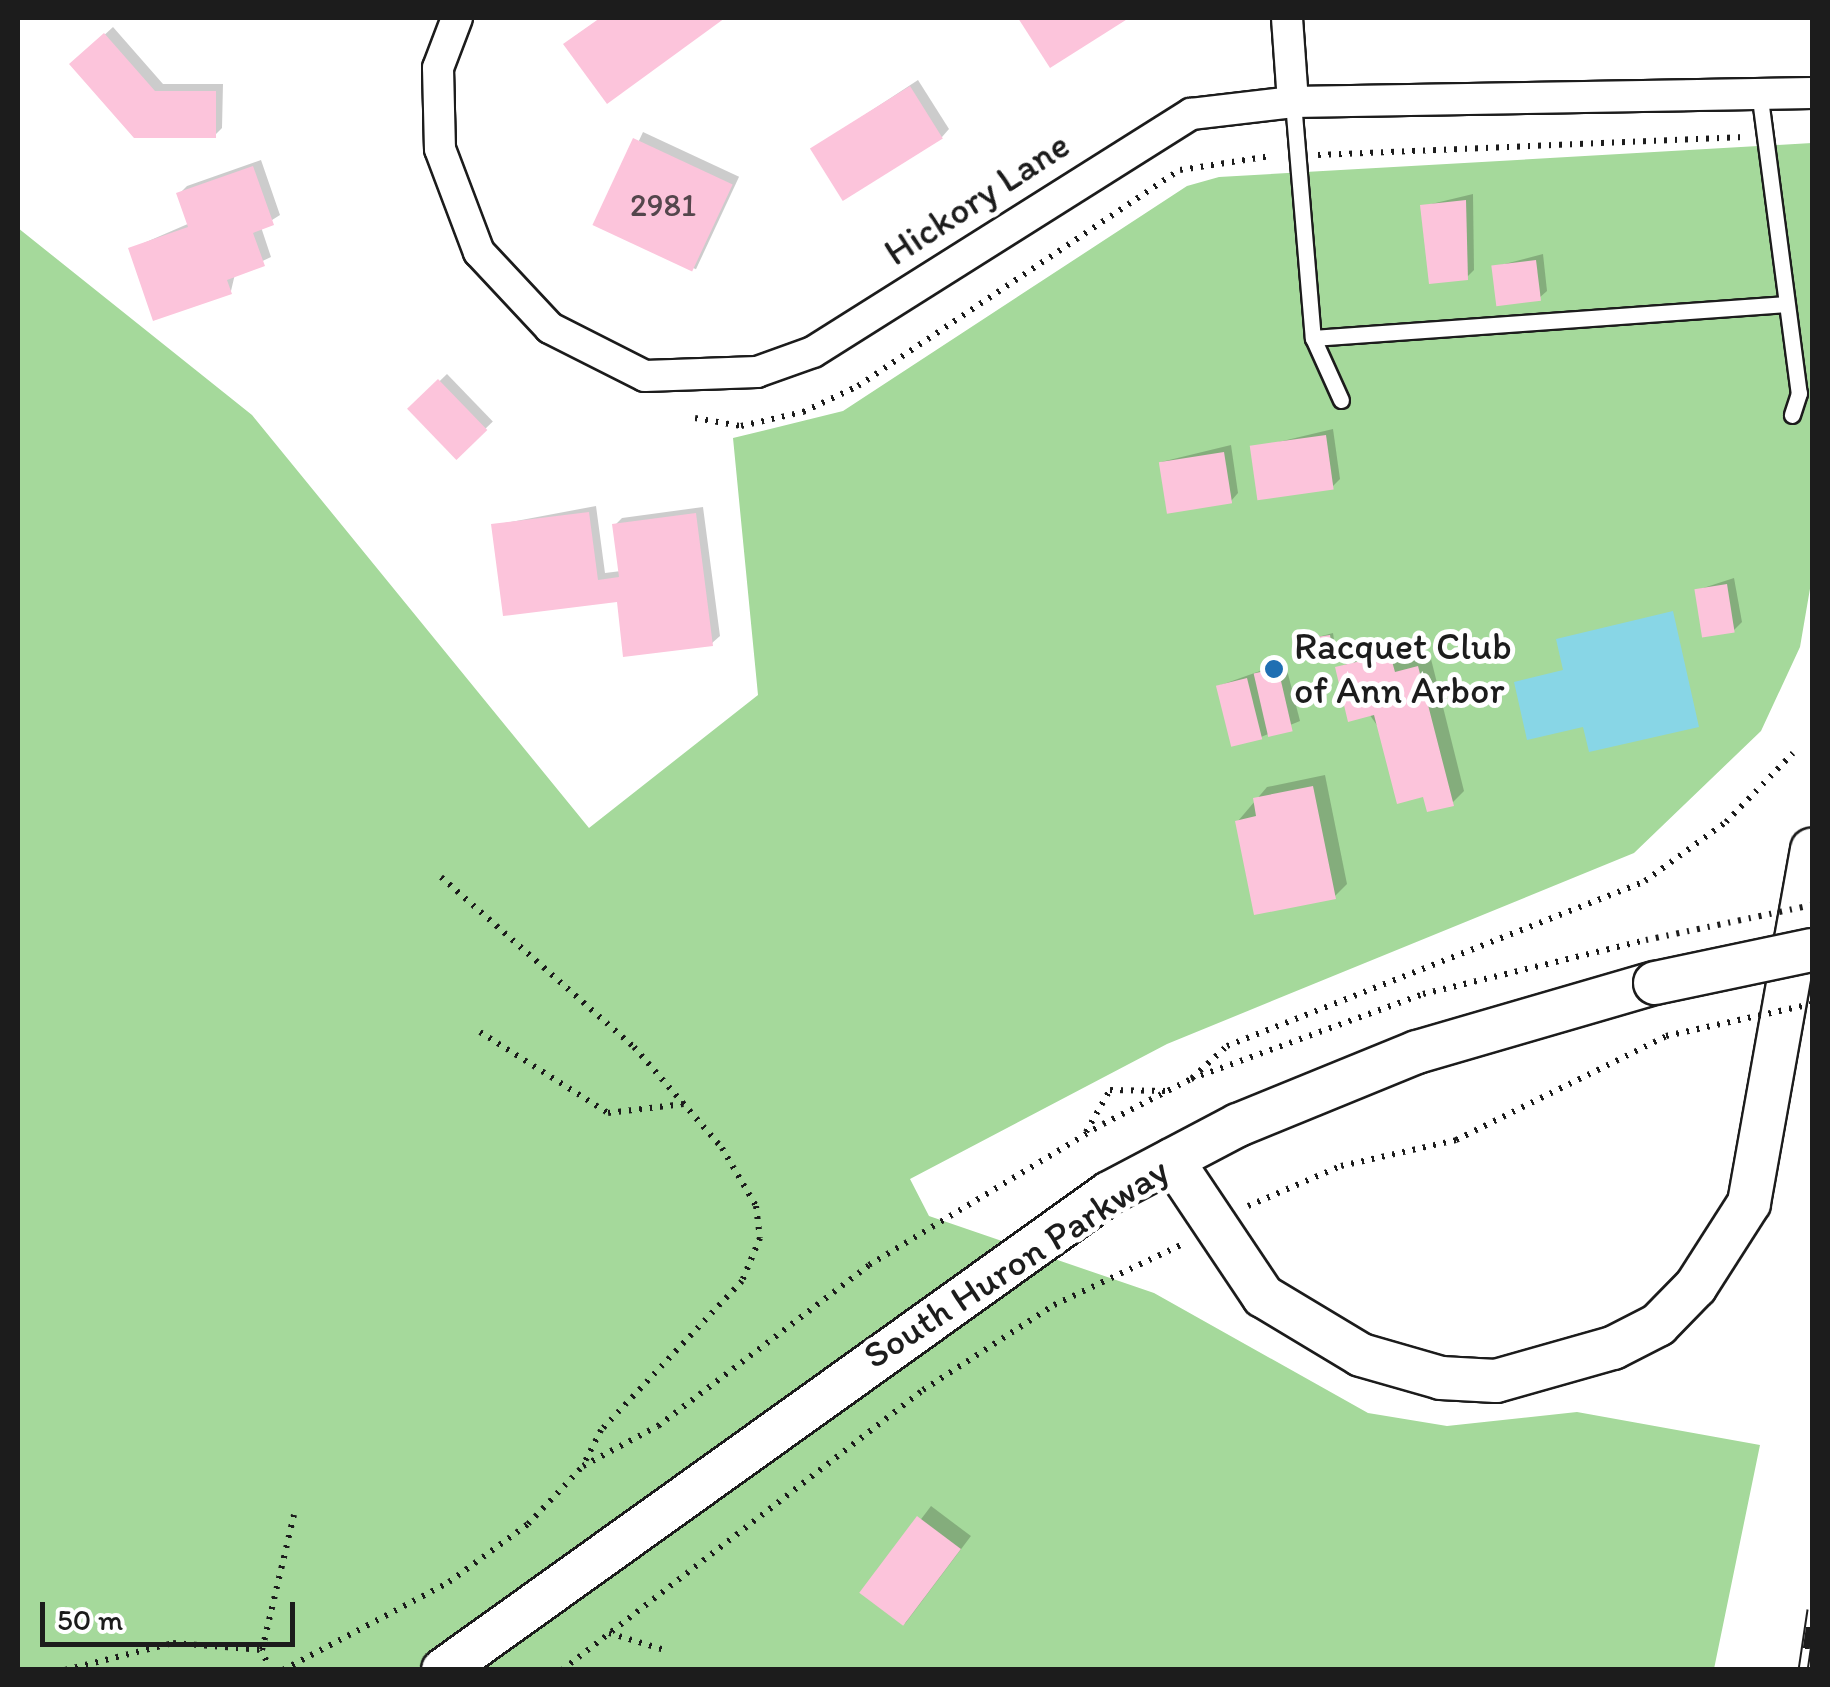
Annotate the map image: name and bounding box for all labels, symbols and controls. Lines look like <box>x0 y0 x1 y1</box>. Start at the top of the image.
street label: Hickory Lane <box>875 122 1079 276</box>
house number: 2981 <box>630 186 696 224</box>
place label: Racquet Club of Ann Arbor <box>1294 624 1512 714</box>
marker: Racquet Club of Ann Arbor <box>1263 658 1285 680</box>
street label: South Huron Parkway <box>856 1148 1176 1378</box>
scale bar <box>45 1582 300 1644</box>
text: 50 m <box>57 1601 123 1638</box>

